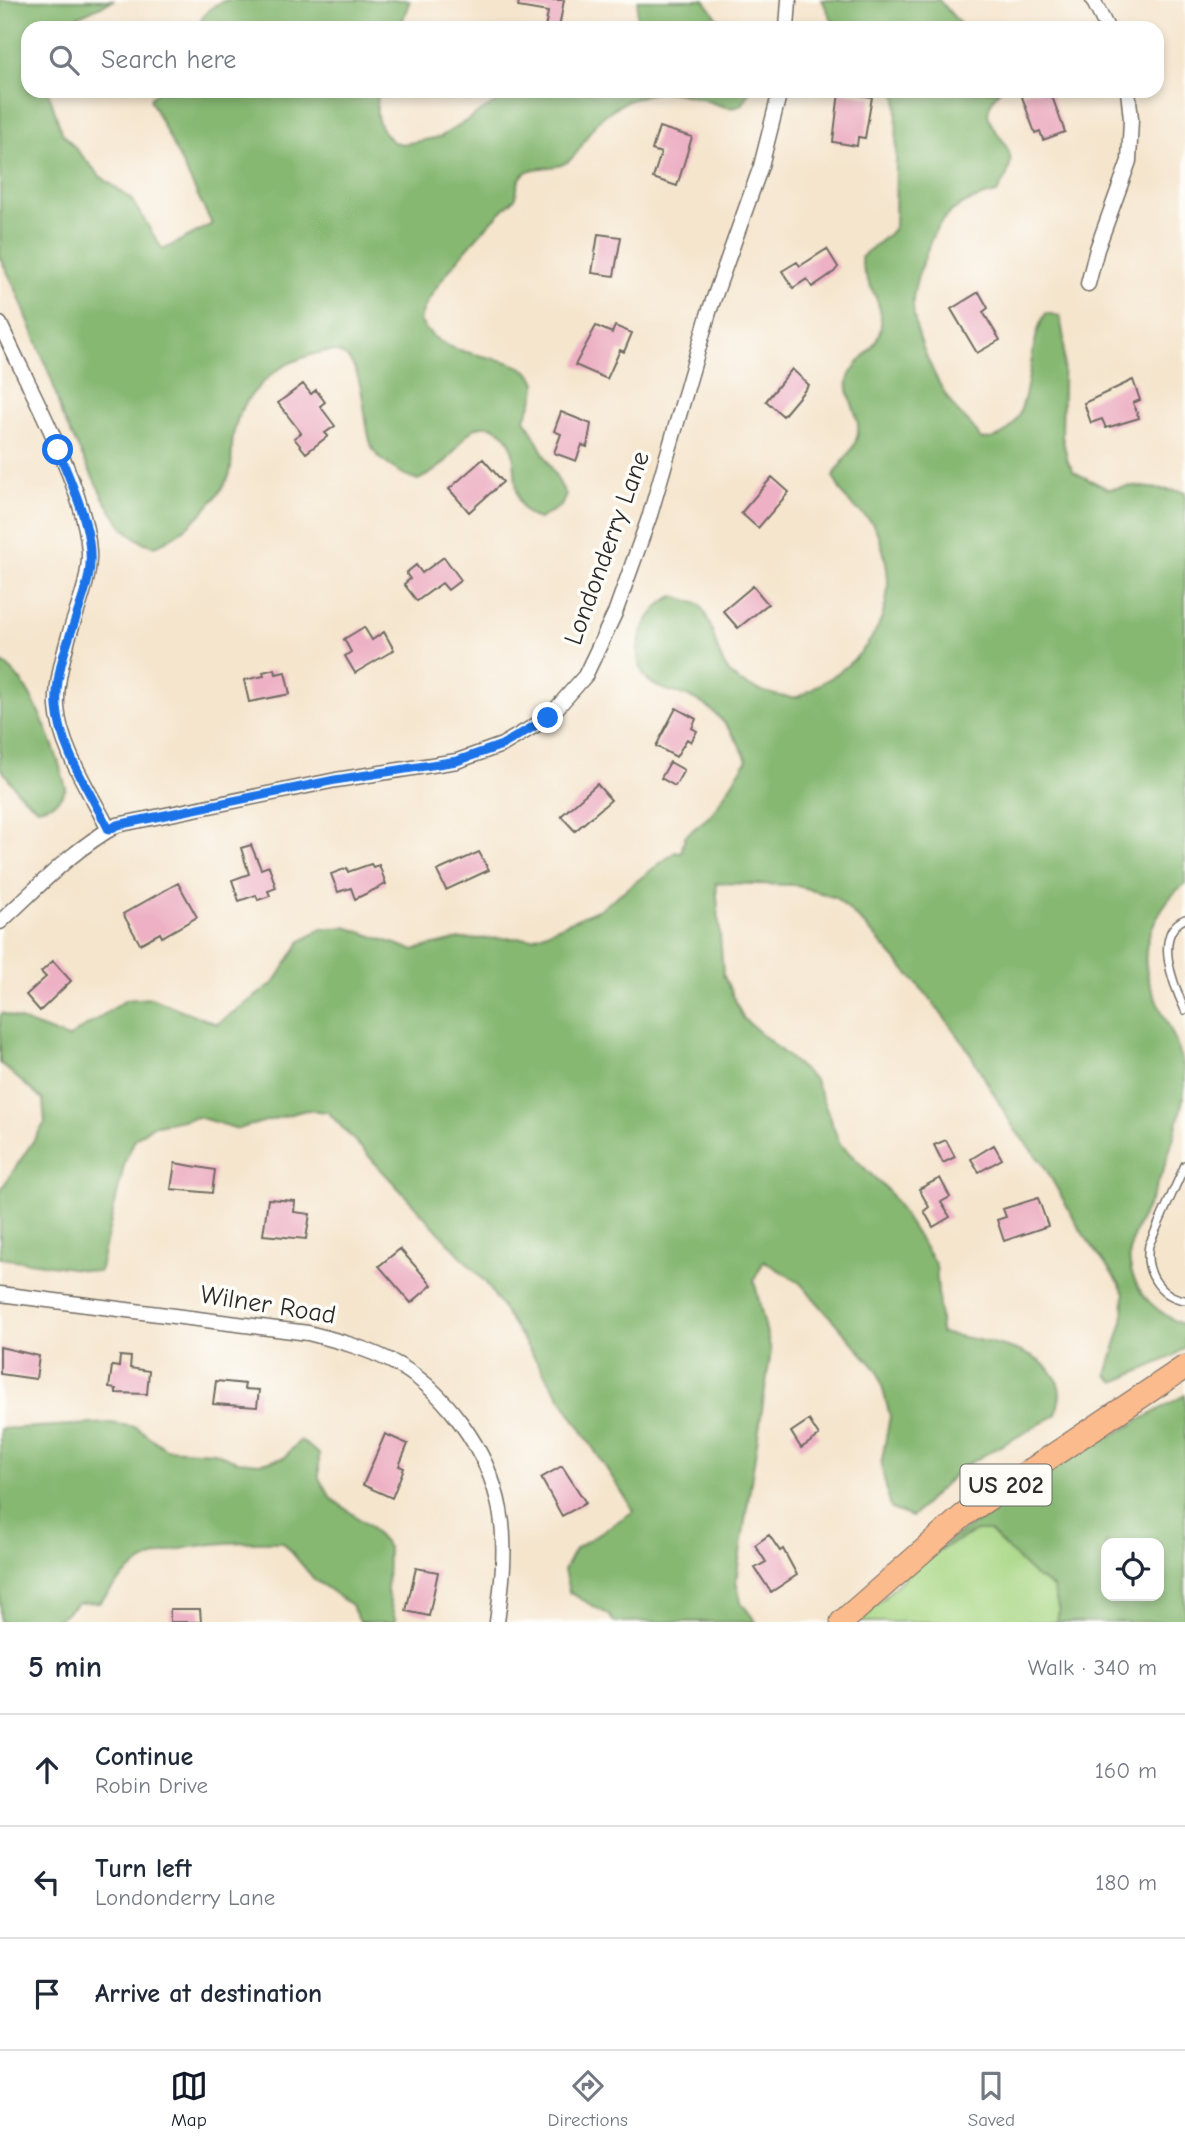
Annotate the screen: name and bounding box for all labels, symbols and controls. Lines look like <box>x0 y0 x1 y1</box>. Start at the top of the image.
search box <box>21 21 1164 98</box>
icon: search <box>45 41 83 79</box>
text: Search here <box>101 45 236 75</box>
route start <box>42 434 73 465</box>
street label: Londonderry Lane <box>558 447 656 649</box>
route end <box>532 702 563 733</box>
street label: Wilner Road <box>198 1279 338 1331</box>
road number: US 202 <box>960 1464 1052 1506</box>
map controls <box>1101 1538 1164 1601</box>
button: locate <box>1101 1538 1164 1601</box>
text: 5 min <box>28 1650 102 1685</box>
text: Walk · 340 m <box>1028 1654 1157 1681</box>
text: Continue <box>95 1742 193 1772</box>
icon: ahead <box>28 1751 66 1789</box>
text: 160 m <box>1095 1757 1157 1784</box>
text: Robin Drive <box>95 1772 208 1799</box>
text: Turn left <box>95 1854 192 1884</box>
icon: left <box>28 1863 66 1901</box>
text: 180 m <box>1095 1869 1157 1896</box>
text: Londonderry Lane <box>95 1884 275 1911</box>
icon: arrive <box>28 1975 66 2013</box>
text: Arrive at destination <box>95 1979 322 2009</box>
tab: Map <box>170 2067 208 2131</box>
tab: Directions <box>548 2067 628 2131</box>
tab: Saved <box>968 2067 1015 2131</box>

